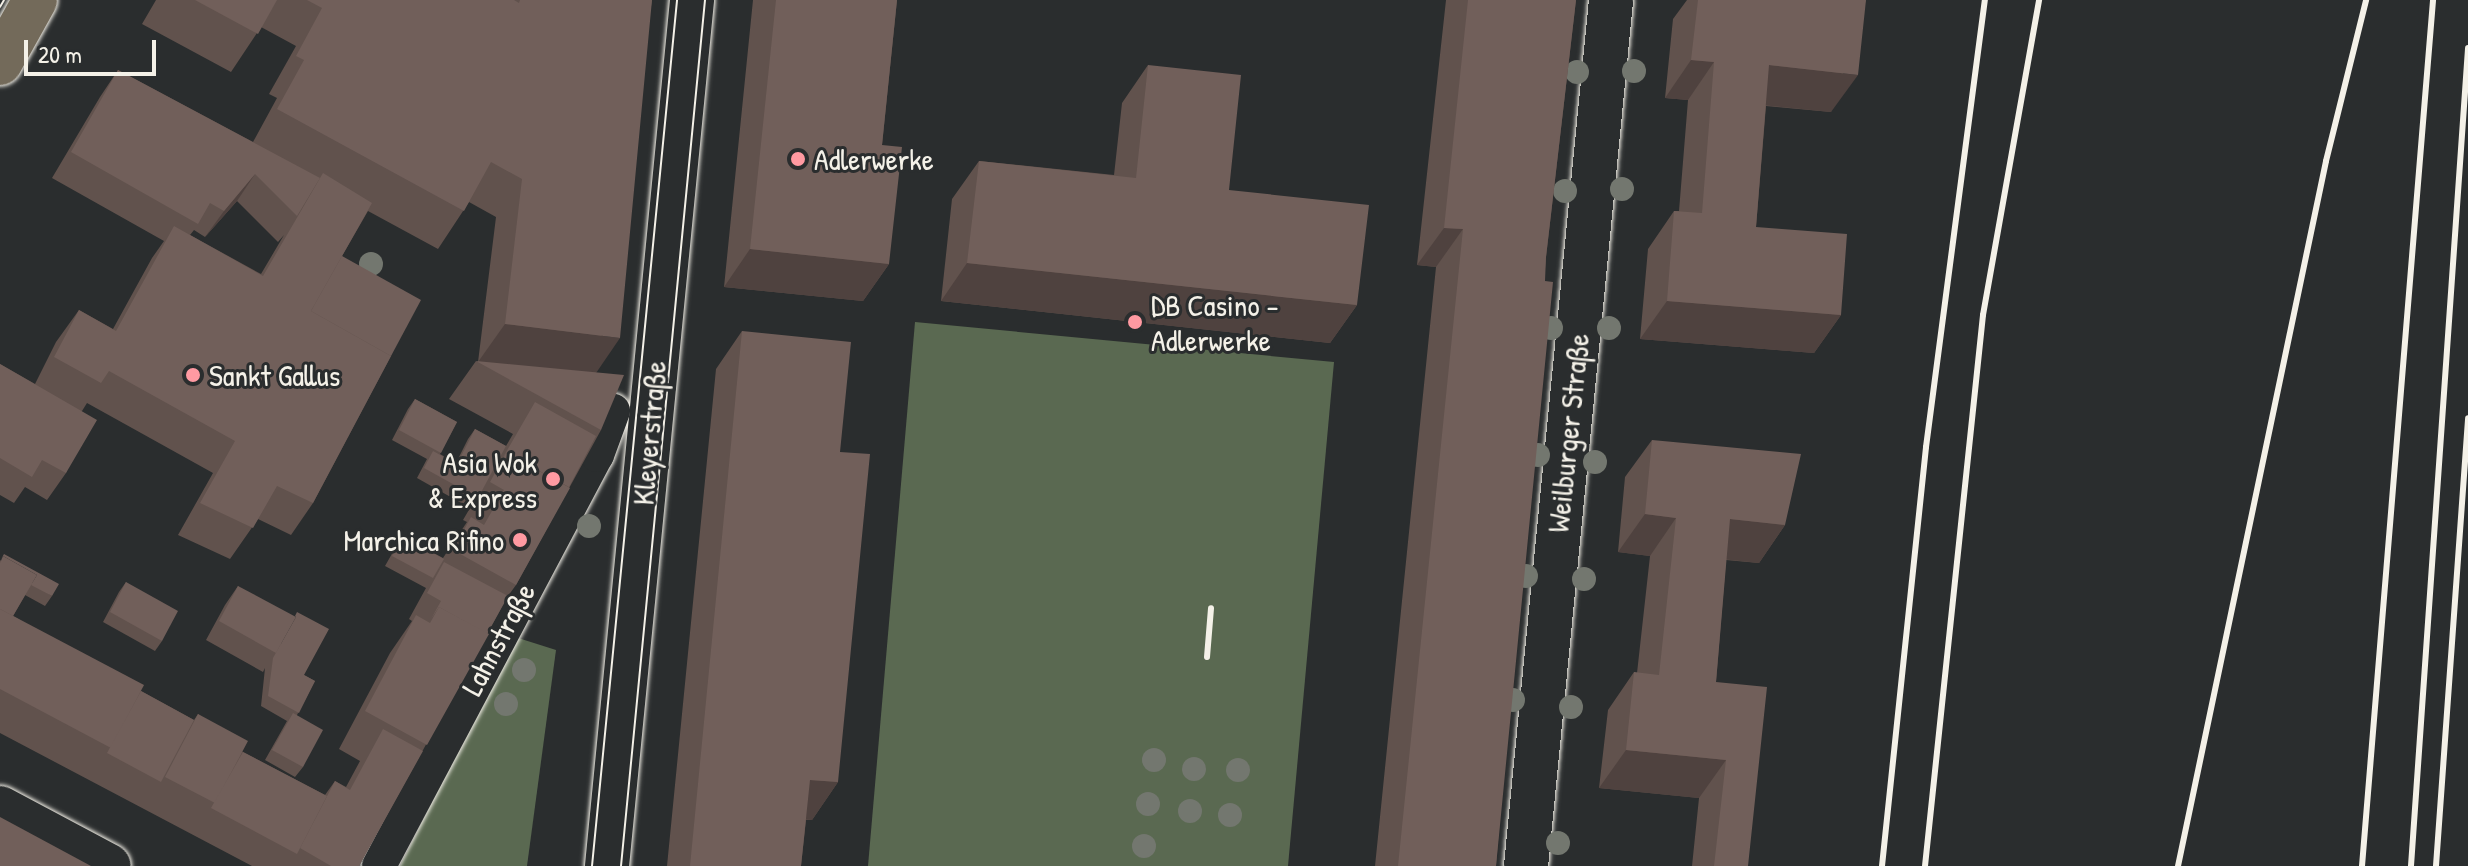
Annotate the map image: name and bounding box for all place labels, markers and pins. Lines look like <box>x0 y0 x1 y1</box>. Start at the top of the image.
place label: Adlerwerke <box>814 141 934 177</box>
marker: Adlerwerke <box>789 150 807 168</box>
place label: DB Casino - Adlerwerke <box>1151 287 1278 358</box>
marker: DB Casino - Adlerwerke <box>1126 313 1144 331</box>
place label: Sankt Gallus <box>209 357 340 393</box>
marker: Sankt Gallus <box>184 366 202 384</box>
place label: Asia Wok & Express <box>428 444 537 514</box>
marker: Asia Wok & Express <box>544 470 562 488</box>
place label: Marchica Rifino <box>344 522 504 558</box>
marker: Marchica Rifino <box>511 531 529 549</box>

